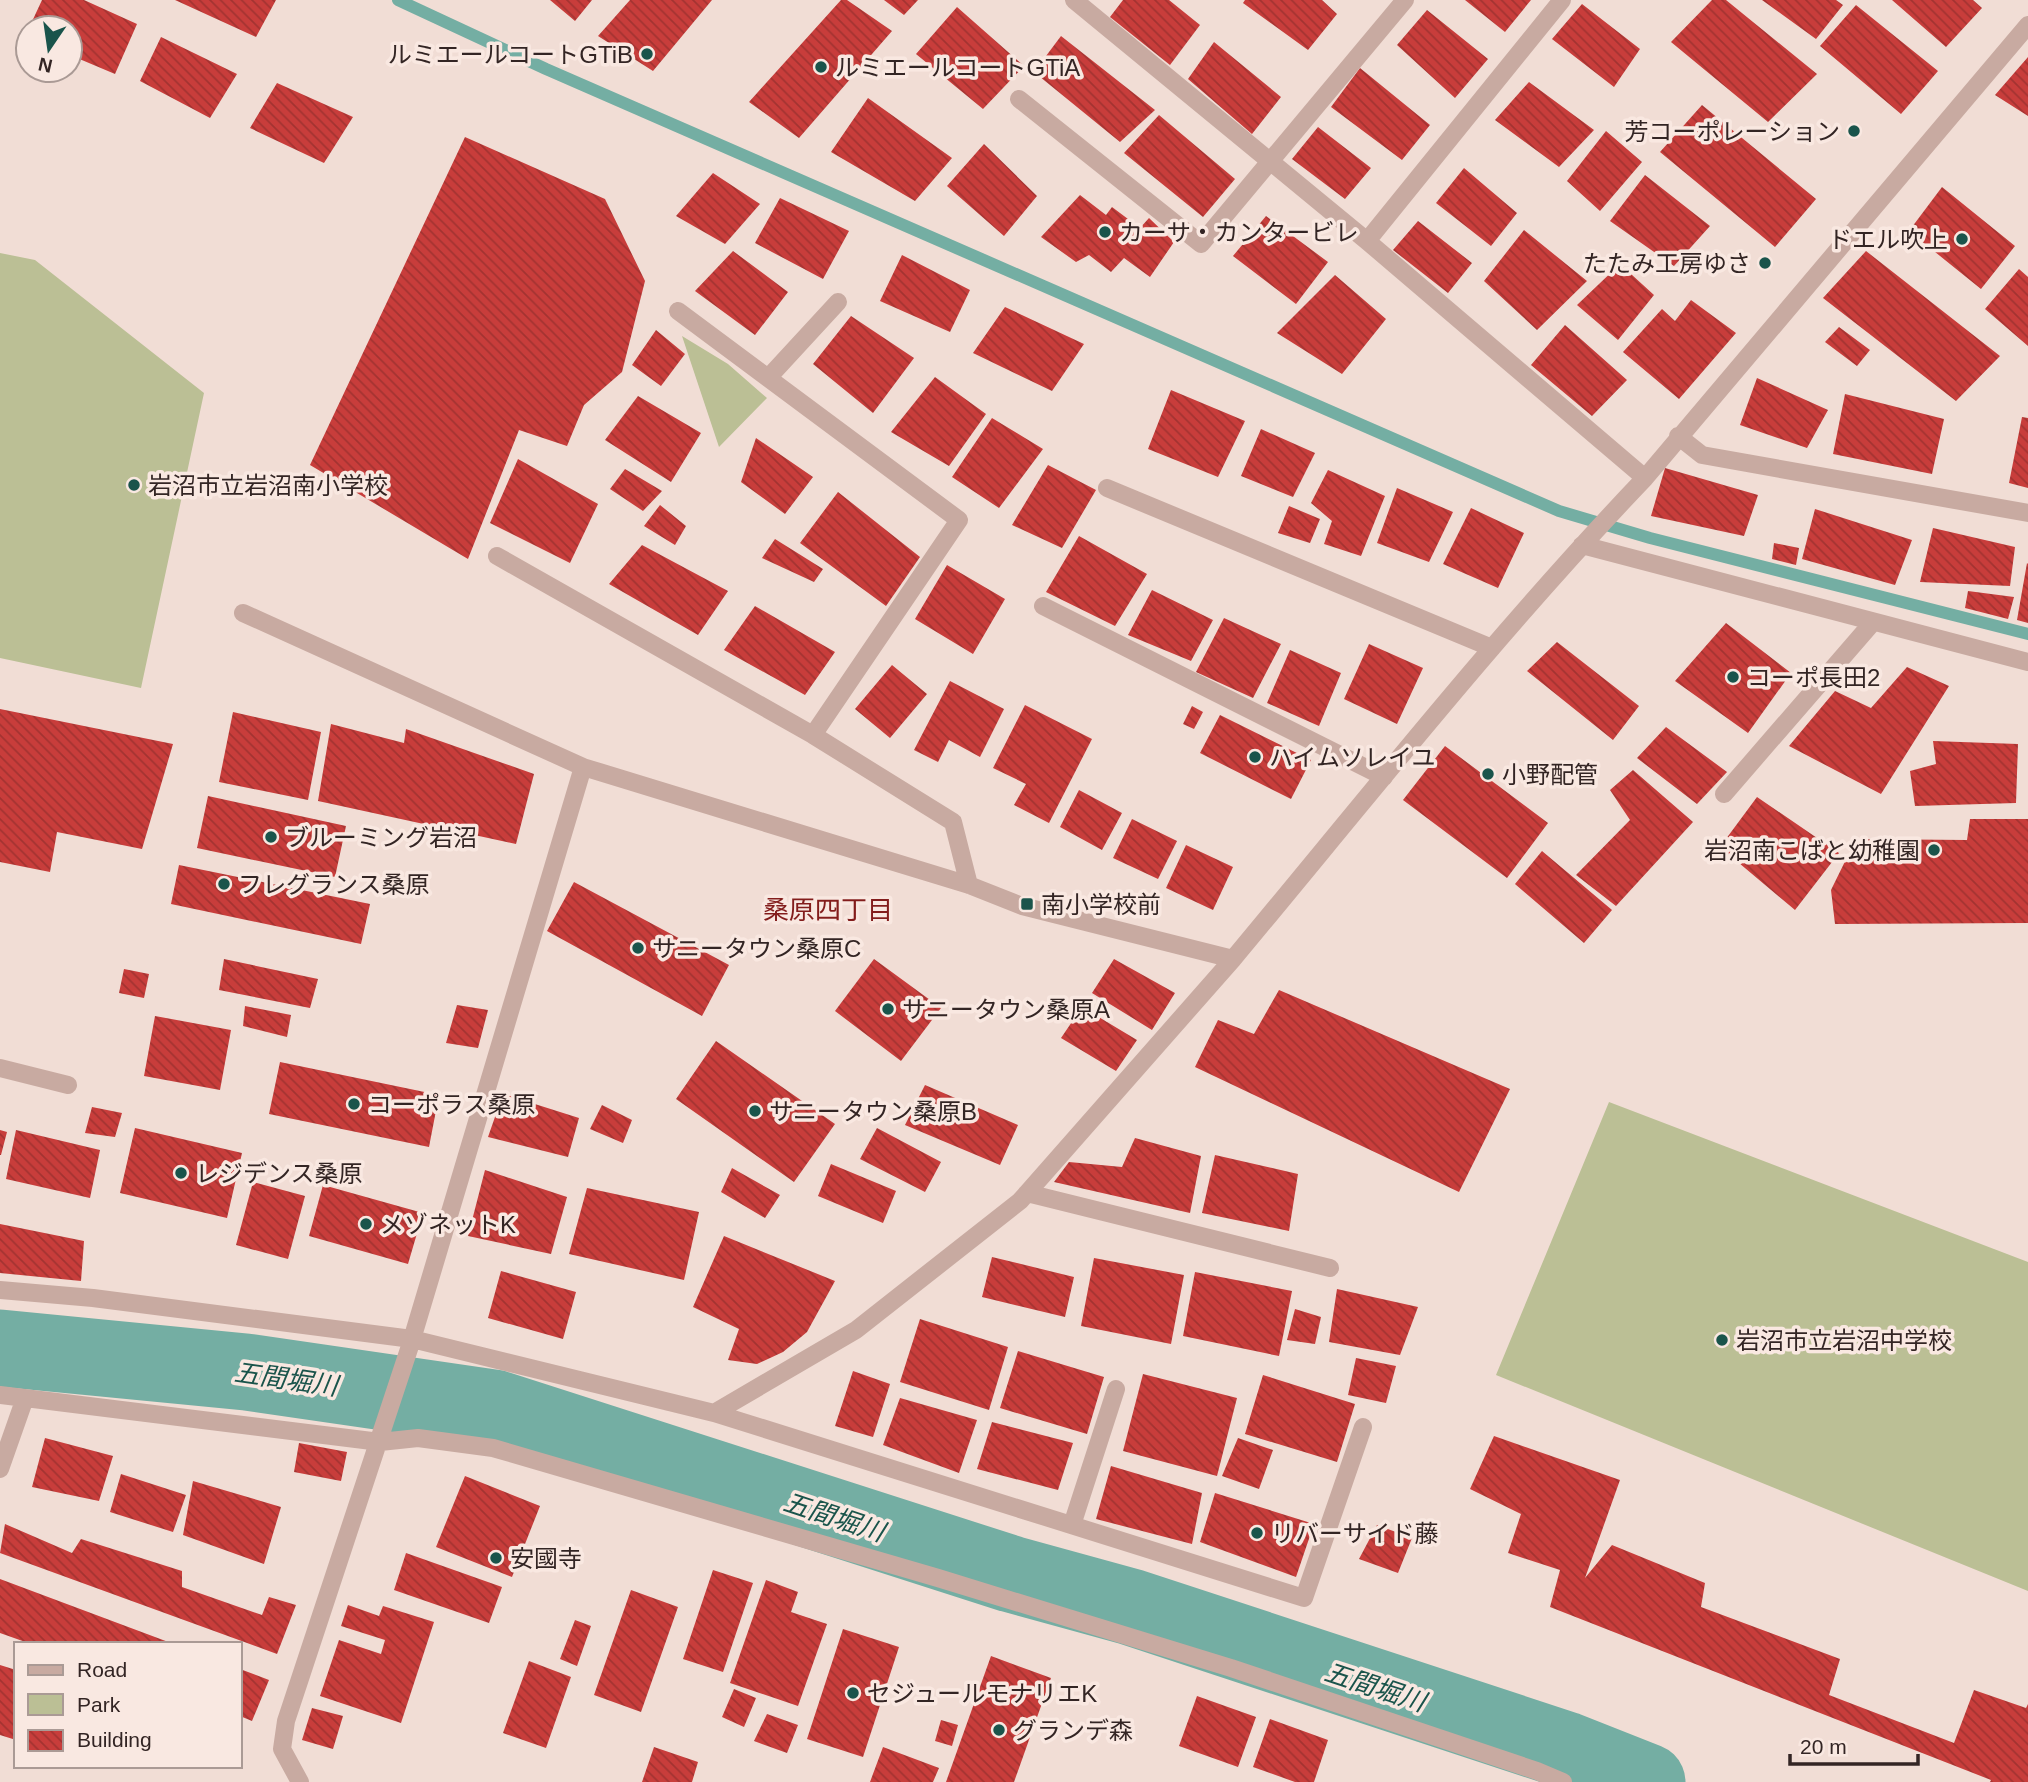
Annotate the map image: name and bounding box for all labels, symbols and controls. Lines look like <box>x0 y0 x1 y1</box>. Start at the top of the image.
north arrow <box>14 14 84 84</box>
place label: ルミエールコートGTiB <box>388 41 633 68</box>
marker: ルミエールコートGTiB <box>639 46 655 62</box>
text: N <box>36 53 54 77</box>
place label: ルミエールコートGTiA <box>835 54 1080 81</box>
marker: ルミエールコートGTiA <box>813 59 829 75</box>
place label: 芳コーポレーション <box>1624 118 1840 145</box>
marker: 芳コーポレーション <box>1846 123 1862 139</box>
place label: カーサ・カンタービレ <box>1119 219 1359 246</box>
marker: カーサ・カンタービレ <box>1097 224 1113 240</box>
place label: ドエル吹上 <box>1828 226 1948 253</box>
marker: ドエル吹上 <box>1954 231 1970 247</box>
place label: たたみ工房ゆさ <box>1583 250 1751 277</box>
marker: たたみ工房ゆさ <box>1757 255 1773 271</box>
place label: 岩沼市立岩沼南小学校 <box>148 472 388 499</box>
marker: 岩沼市立岩沼南小学校 <box>126 477 142 493</box>
place label: コーポ長田2 <box>1747 664 1880 691</box>
marker: コーポ長田2 <box>1725 669 1741 685</box>
place label: ハイムソレイユ <box>1269 744 1436 771</box>
marker: ハイムソレイユ <box>1247 749 1263 765</box>
place label: 小野配管 <box>1502 761 1598 788</box>
marker: 小野配管 <box>1480 766 1496 782</box>
place label: ブルーミング岩沼 <box>285 824 477 851</box>
marker: ブルーミング岩沼 <box>263 829 279 845</box>
place label: 岩沼南こばと幼稚園 <box>1704 837 1920 864</box>
marker: 岩沼南こばと幼稚園 <box>1926 842 1942 858</box>
place label: フレグランス桑原 <box>238 871 430 898</box>
marker: フレグランス桑原 <box>216 876 232 892</box>
place label: 南小学校前 <box>1041 891 1161 918</box>
district label: 桑原四丁目 <box>763 895 893 925</box>
marker: 南小学校前 <box>1019 896 1035 912</box>
place label: サニータウン桑原C <box>652 935 861 962</box>
marker: サニータウン桑原C <box>630 940 646 956</box>
place label: サニータウン桑原A <box>902 996 1110 1023</box>
marker: サニータウン桑原A <box>880 1001 896 1017</box>
place label: コーポラス桑原 <box>368 1091 536 1118</box>
marker: コーポラス桑原 <box>346 1096 362 1112</box>
place label: サニータウン桑原B <box>769 1098 977 1125</box>
marker: サニータウン桑原B <box>747 1103 763 1119</box>
place label: レジデンス桑原 <box>195 1160 363 1187</box>
marker: レジデンス桑原 <box>173 1165 189 1181</box>
place label: メゾネットK <box>380 1211 516 1238</box>
marker: メゾネットK <box>358 1216 374 1232</box>
place label: 岩沼市立岩沼中学校 <box>1736 1327 1952 1354</box>
marker: 岩沼市立岩沼中学校 <box>1714 1332 1730 1348</box>
water label: 五間堀川 <box>232 1357 343 1402</box>
water label: 五間堀川 <box>780 1487 891 1548</box>
place label: リバーサイド藤 <box>1271 1520 1439 1547</box>
marker: リバーサイド藤 <box>1249 1525 1265 1541</box>
place label: 安國寺 <box>510 1545 582 1572</box>
marker: 安國寺 <box>488 1550 504 1566</box>
legend <box>14 1642 242 1768</box>
water label: 五間堀川 <box>1321 1657 1432 1718</box>
text: Road <box>77 1658 127 1681</box>
place label: セジュールモナリエK <box>867 1680 1097 1707</box>
marker: セジュールモナリエK <box>845 1685 861 1701</box>
text: Park <box>77 1693 121 1716</box>
place label: グランデ森 <box>1013 1717 1133 1744</box>
marker: グランデ森 <box>991 1722 1007 1738</box>
scale bar <box>1790 1722 1918 1766</box>
text: Building <box>77 1728 152 1751</box>
text: 20 m <box>1800 1735 1847 1758</box>

